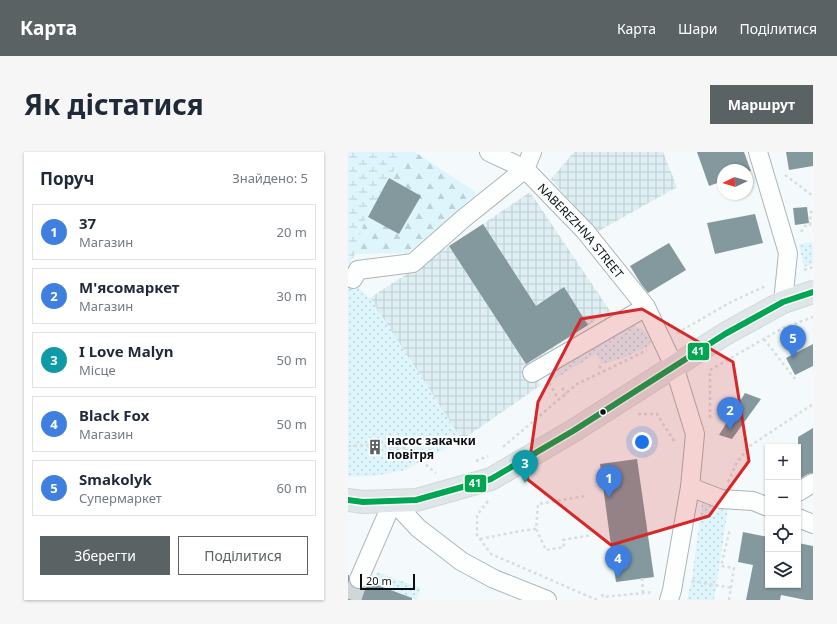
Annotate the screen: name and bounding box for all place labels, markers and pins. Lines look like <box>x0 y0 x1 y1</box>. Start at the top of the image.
pin: 5 <box>780 325 806 358</box>
pin: 2 <box>717 397 743 430</box>
unlabelled marker <box>598 407 608 417</box>
place label: насос закачки повітря <box>387 432 476 463</box>
building icon: насос закачки повітря <box>366 438 384 456</box>
pin: 3 <box>512 450 538 483</box>
pin: 1 <box>596 465 622 498</box>
pin: 4 <box>605 545 631 578</box>

